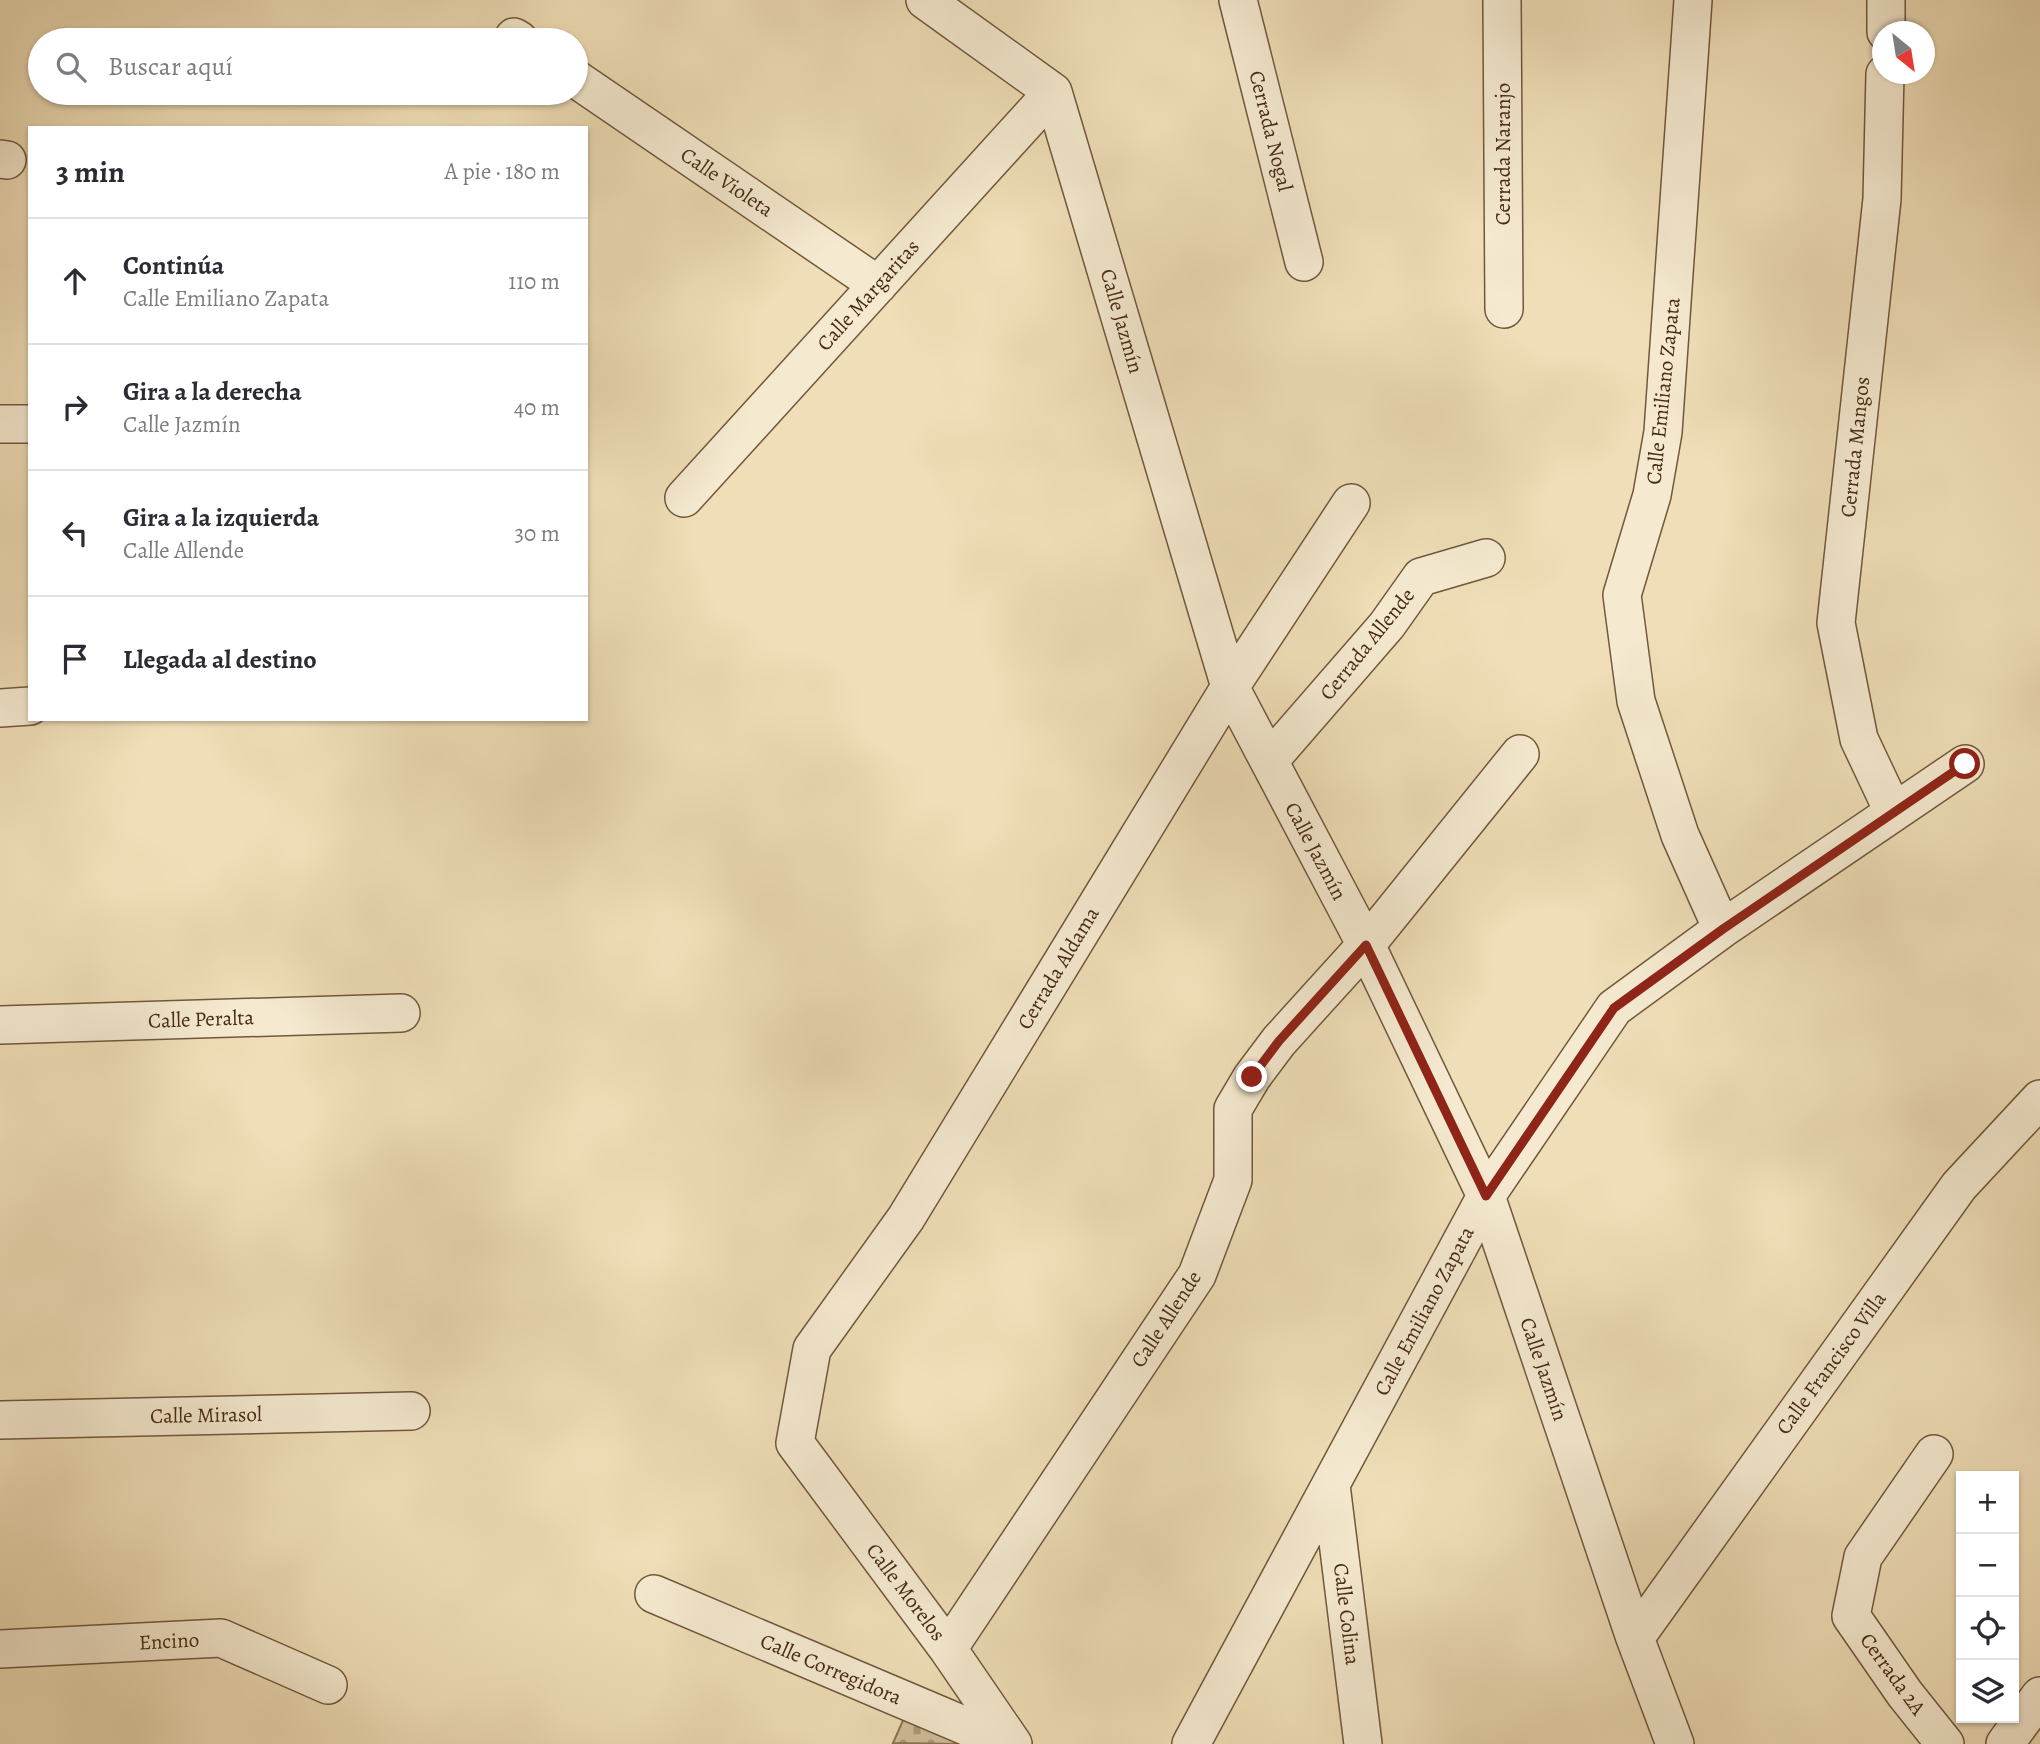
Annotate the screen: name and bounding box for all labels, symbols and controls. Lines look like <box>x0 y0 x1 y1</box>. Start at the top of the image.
north arrow <box>1872 21 1935 84</box>
search box <box>28 28 588 105</box>
icon: search <box>52 48 90 86</box>
text: Buscar aquí <box>108 49 233 84</box>
street label: Cerrada Nogal <box>1242 68 1300 194</box>
street label: Cerrada Naranjo <box>1489 83 1517 225</box>
street label: Calle Violeta <box>675 141 779 223</box>
text: 3 min <box>56 152 125 192</box>
text: A pie · 180 m <box>444 156 560 187</box>
street label: Calle Margaritas <box>810 233 926 357</box>
text: Continúa <box>123 248 224 283</box>
icon: ahead <box>56 262 94 300</box>
text: 110 m <box>508 266 560 297</box>
street label: Calle Jazmín <box>1094 266 1150 376</box>
text: Calle Emiliano Zapata <box>123 283 329 314</box>
street label: Calle Emiliano Zapata <box>1639 296 1687 486</box>
text: Gira a la derecha <box>123 374 302 409</box>
street label: Cerrada Mangos <box>1834 375 1876 519</box>
icon: right <box>56 388 94 426</box>
text: 40 m <box>514 392 560 423</box>
text: Calle Jazmín <box>123 409 241 440</box>
text: Gira a la izquierda <box>123 500 319 535</box>
icon: left <box>56 514 94 552</box>
text: 30 m <box>514 518 560 549</box>
text: Calle Allende <box>123 535 244 566</box>
street label: Cerrada Allende <box>1313 582 1421 706</box>
icon: arrive <box>56 640 94 678</box>
text: Llegada al destino <box>123 642 317 677</box>
route start <box>1949 748 1980 779</box>
street label: Calle Jazmín <box>1278 797 1354 905</box>
street label: Cerrada Aldama <box>1010 901 1106 1034</box>
street label: Calle Peralta <box>147 1003 255 1035</box>
route end <box>1236 1061 1267 1092</box>
street label: Calle Emiliano Zapata <box>1367 1221 1481 1401</box>
street label: Calle Allende <box>1124 1265 1208 1373</box>
street label: Calle Francisco Villa <box>1770 1286 1893 1440</box>
street label: Calle Jazmín <box>1513 1314 1575 1424</box>
street label: Calle Mirasol <box>150 1400 262 1430</box>
map controls <box>1956 1471 2019 1723</box>
button: + <box>1956 1471 2019 1534</box>
button: − <box>1956 1534 2019 1597</box>
street label: Calle Morelos <box>860 1537 952 1647</box>
street label: Calle Colina <box>1327 1562 1367 1667</box>
button: locate <box>1956 1597 2019 1660</box>
street label: Encino <box>138 1625 200 1657</box>
street label: Calle Corregidora <box>756 1627 906 1711</box>
street label: Cerrada 2A <box>1854 1627 1933 1721</box>
button: layers <box>1956 1660 2019 1723</box>

